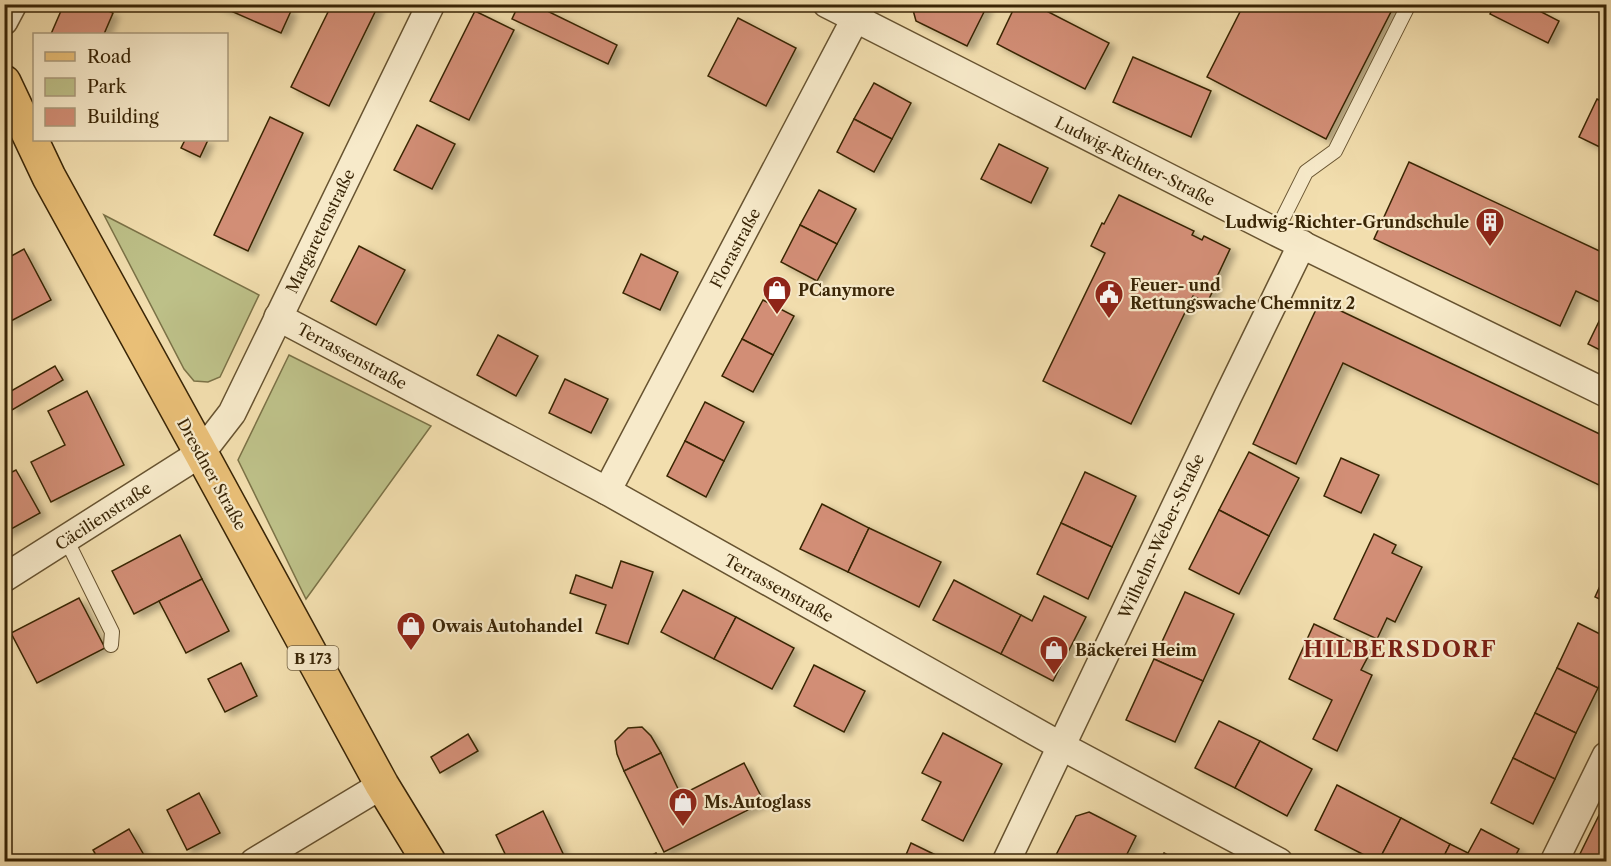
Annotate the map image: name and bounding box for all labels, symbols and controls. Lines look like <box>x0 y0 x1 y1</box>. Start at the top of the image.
legend <box>33 33 228 141</box>
text: Road <box>87 46 132 68</box>
text: Park <box>87 76 128 98</box>
text: Building <box>87 106 159 128</box>
street label: Ludwig-Richter-Straße <box>1052 112 1218 210</box>
street label: Margaretenstraße <box>281 166 359 296</box>
street label: Florastraße <box>706 205 764 291</box>
building icon: Ludwig-Richter-Grundschule <box>1474 206 1506 248</box>
place label: Ludwig-Richter-Grundschule <box>1225 212 1469 232</box>
shop icon: PCanymore <box>761 274 793 316</box>
place label: Feuer- und Rettungswache Chemnitz 2 <box>1130 275 1355 313</box>
public building icon: Feuer- und Rettungswache Chemnitz 2 <box>1093 278 1125 320</box>
place label: PCanymore <box>798 280 895 300</box>
street label: Terrassenstraße <box>294 319 411 393</box>
street label: Dresdner Straße <box>173 414 251 534</box>
street label: Wilhelm-Weber-Straße <box>1114 450 1208 623</box>
street label: Cäcilienstraße <box>51 478 155 554</box>
street label: Terrassenstraße <box>721 550 837 626</box>
shop icon: Owais Autohandel <box>395 610 427 652</box>
place label: Owais Autohandel <box>432 616 583 636</box>
shop icon: Bäckerei Heim <box>1038 634 1070 676</box>
district label: HILBERSDORF <box>1303 636 1497 663</box>
place label: Bäckerei Heim <box>1075 640 1197 660</box>
road number: B 173 <box>288 646 338 670</box>
shop icon: Ms.Autoglass <box>667 786 699 828</box>
place label: Ms.Autoglass <box>704 792 811 812</box>

